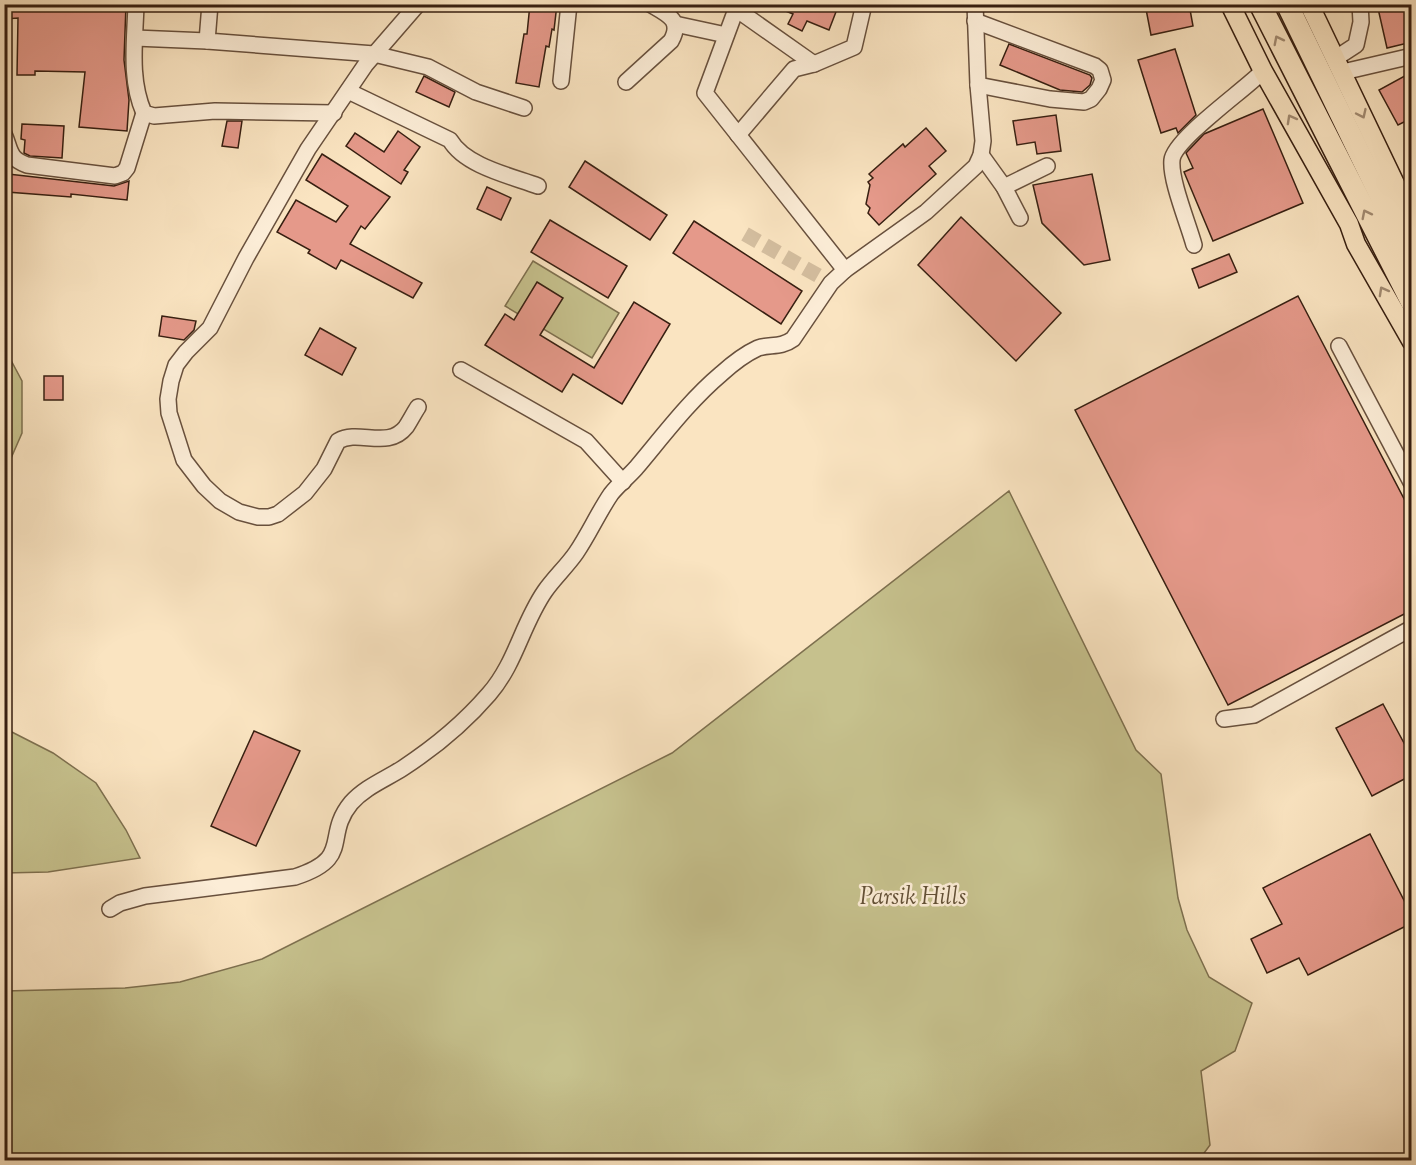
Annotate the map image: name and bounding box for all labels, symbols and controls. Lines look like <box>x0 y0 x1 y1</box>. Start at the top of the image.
one-way arrow <box>1273 35 1285 46</box>
one-way arrow <box>1355 107 1367 118</box>
one-way arrow <box>1286 115 1298 125</box>
one-way arrow <box>1362 209 1373 220</box>
one-way arrow <box>1379 287 1390 297</box>
park label: Parsik Hills <box>860 881 966 915</box>

